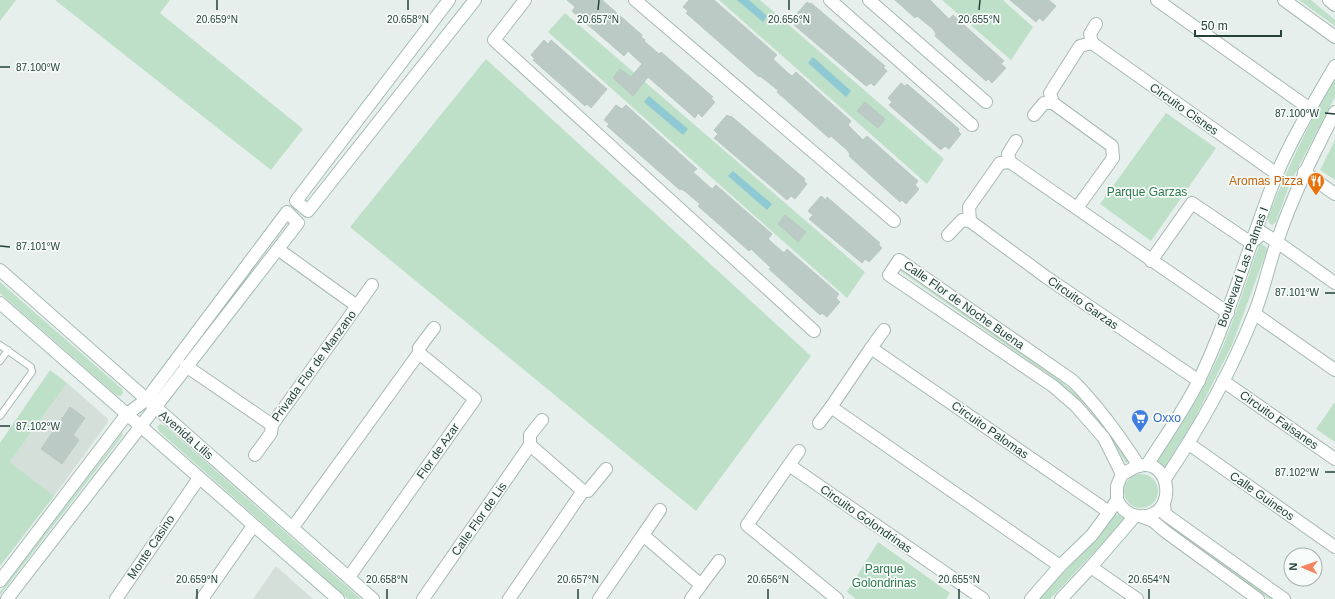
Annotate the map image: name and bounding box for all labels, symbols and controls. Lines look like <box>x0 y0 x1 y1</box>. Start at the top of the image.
scale bar <box>1195 12 1281 38</box>
text: 20.659°N <box>196 14 238 25</box>
text: 20.658°N <box>387 14 429 25</box>
text: 20.657°N <box>577 14 619 25</box>
text: 20.656°N <box>768 14 810 25</box>
text: 20.655°N <box>958 14 1000 25</box>
text: 50 m <box>1201 19 1228 33</box>
text: 87.100°W <box>16 62 61 73</box>
street label: Circuito Cisnes <box>1147 80 1221 138</box>
text: 87.100°W <box>1275 108 1320 119</box>
restaurant icon: Aromas Pizza <box>1306 171 1326 196</box>
place label: Aromas Pizza <box>1229 174 1303 188</box>
park label: Parque Garzas <box>1107 185 1187 199</box>
street label: Boulevard Las Palmas I <box>1215 205 1271 329</box>
text: 87.101°W <box>16 241 61 252</box>
street label: Calle Flor de Noche Buena <box>901 258 1027 352</box>
street label: Circuito Garzas <box>1045 274 1121 332</box>
text: 87.101°W <box>1275 287 1320 298</box>
street label: Privada Flor de Manzano <box>269 307 359 424</box>
street label: Circuito Faisanes <box>1237 388 1321 452</box>
street label: Circuito Palomas <box>949 398 1031 462</box>
street label: Avenida Lilis <box>156 408 216 462</box>
supermarket icon: Oxxo <box>1130 408 1150 433</box>
place label: Oxxo <box>1153 411 1181 425</box>
street label: Flor de Azar <box>414 420 462 482</box>
text: 87.102°W <box>16 421 61 432</box>
text: 87.102°W <box>1275 467 1320 478</box>
street label: Calle Guineos <box>1227 469 1297 523</box>
street label: Calle Flor de Lis <box>448 479 510 559</box>
street label: Circuito Golondrinas <box>817 482 915 556</box>
street label: Monte Casino <box>124 512 178 582</box>
north arrow <box>1283 547 1323 587</box>
park label: Parque Golondrinas <box>852 562 916 590</box>
text: N <box>1287 562 1299 571</box>
text: 20.659°N <box>176 574 218 585</box>
text: 20.658°N <box>366 574 408 585</box>
text: 20.657°N <box>557 574 599 585</box>
text: 20.656°N <box>747 574 789 585</box>
text: 20.655°N <box>938 574 980 585</box>
text: 20.654°N <box>1128 574 1170 585</box>

